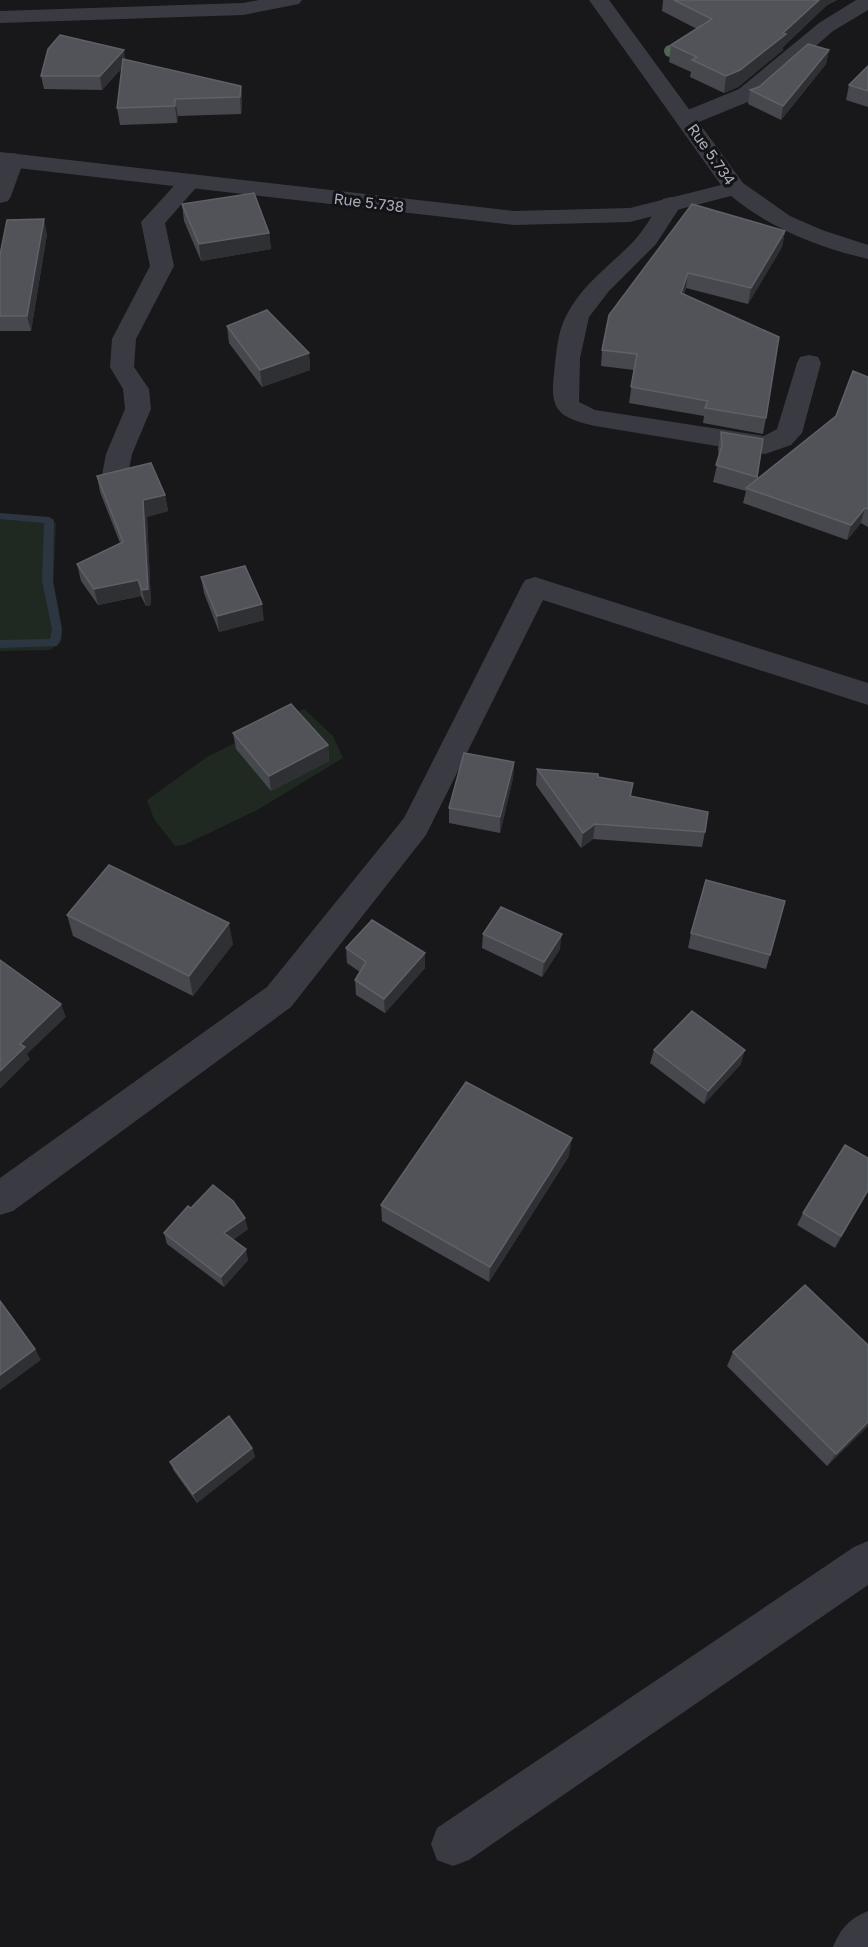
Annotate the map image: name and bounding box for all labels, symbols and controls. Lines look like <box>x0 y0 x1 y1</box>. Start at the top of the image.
street label: Rue 5.734 <box>684 120 740 188</box>
street label: Rue 5.738 <box>333 189 405 215</box>

